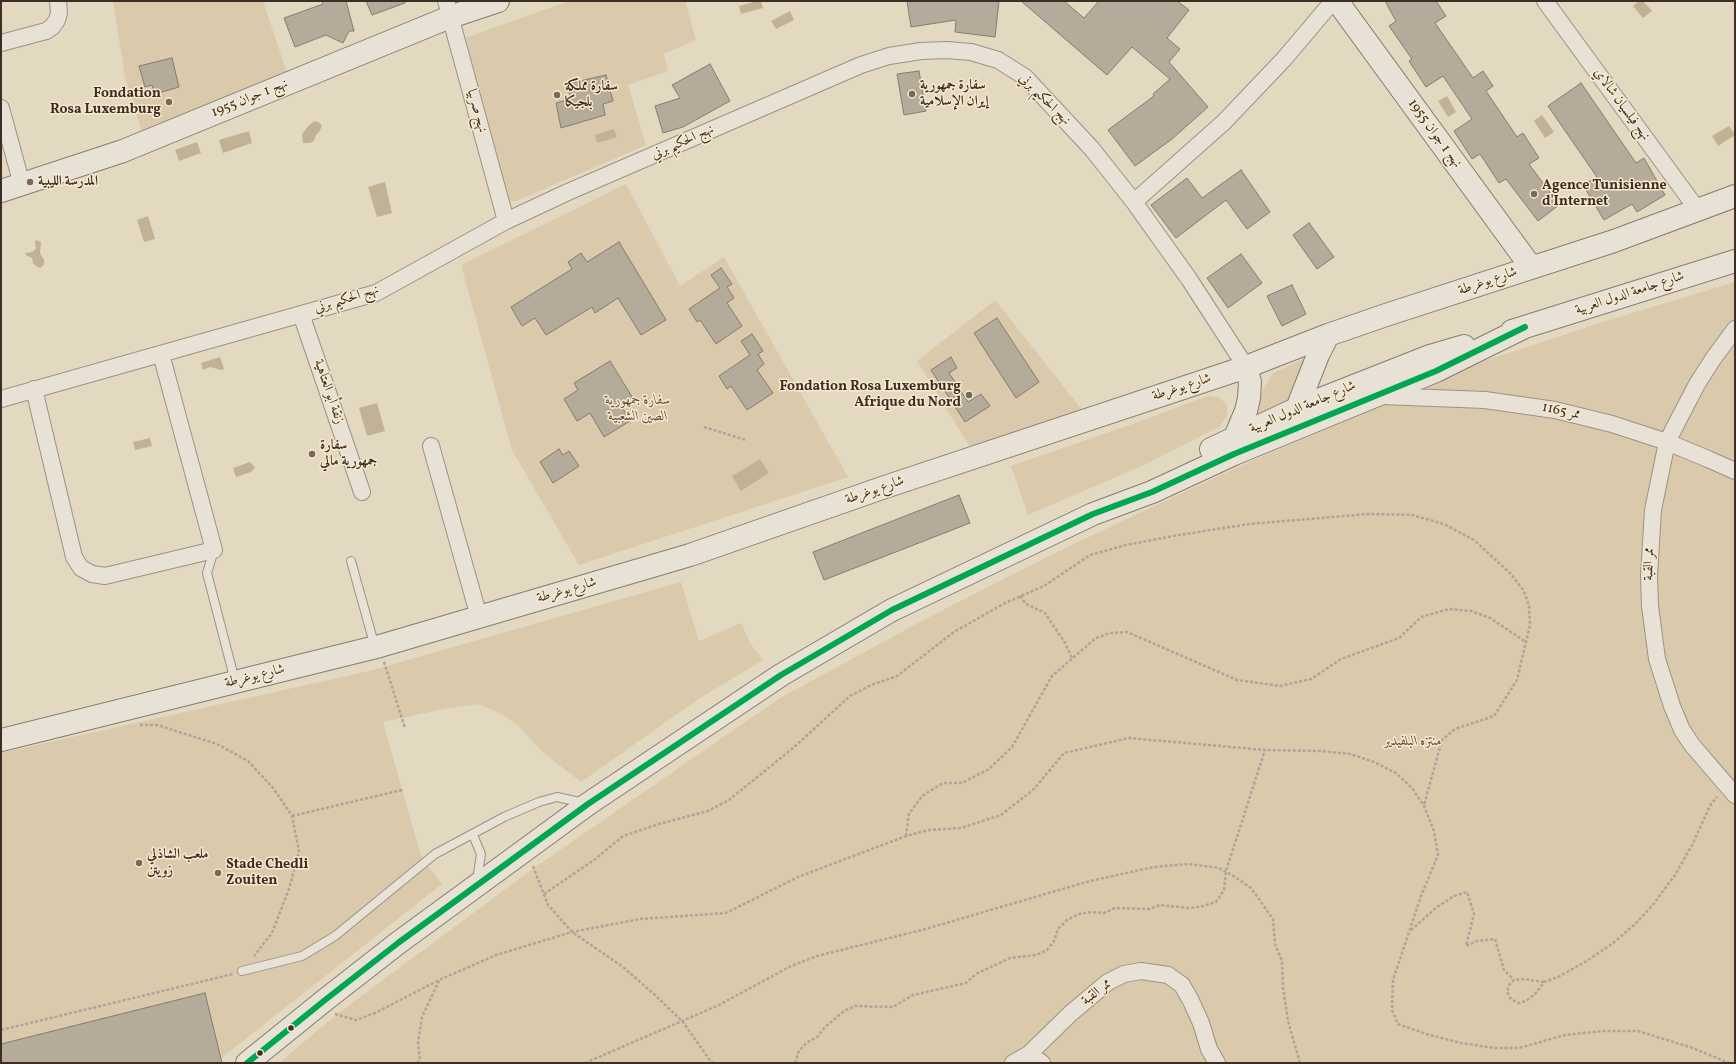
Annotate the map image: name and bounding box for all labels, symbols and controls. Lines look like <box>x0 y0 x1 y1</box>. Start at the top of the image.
street label: نهج فيلسيان شالاي <box>1589 65 1653 145</box>
street label: نهج الحكيم برني <box>1014 70 1074 130</box>
street label: نهج 1 جوان 1955 <box>209 76 291 122</box>
place label: سفارة جمهورية إيران الإسلامية <box>920 78 989 110</box>
place label: سفارة مملكة بلجيكا <box>565 79 618 112</box>
place label: Fondation Rosa Luxemburg <box>50 86 161 118</box>
street label: نهج صربيا <box>462 87 490 135</box>
marker: سفارة جمهورية إيران الإسلامية <box>907 89 917 99</box>
marker: سفارة مملكة بلجيكا <box>552 90 562 100</box>
street label: نهج 1 جوان 1955 <box>1403 96 1465 172</box>
marker: Fondation Rosa Luxemburg <box>164 97 174 107</box>
street label: نهج الحكيم برني <box>649 122 717 164</box>
place label: المدرسة الليبية <box>38 174 98 190</box>
marker: المدرسة الليبية <box>25 177 35 187</box>
place label: Agence Tunisienne d'Internet <box>1542 178 1667 210</box>
marker: Agence Tunisienne d'Internet <box>1529 189 1539 199</box>
street label: شارع يوغرطة <box>1456 264 1520 300</box>
street label: شارع جامعة الدول العربية <box>1573 268 1687 320</box>
street label: نهج الحكيم برني <box>313 282 381 318</box>
street label: زنقة أبو العتاهية <box>309 357 347 427</box>
street label: شارع يوغرطة <box>1150 371 1214 405</box>
street label: شارع جامعة الدول العربية <box>1247 378 1359 438</box>
place label: Fondation Rosa Luxemburg Afrique du Nord <box>780 379 961 412</box>
marker: Fondation Rosa Luxemburg Afrique du Nord <box>964 390 974 400</box>
park label: سفارة جمهورية الصين الشعبية <box>605 393 671 426</box>
street label: ممر 1165 <box>1540 400 1582 424</box>
place label: سفارة جمهورية مالي <box>320 438 377 470</box>
marker: سفارة جمهورية مالي <box>307 449 317 459</box>
street label: شارع يوغرطة <box>843 473 907 509</box>
street label: ممر القبة <box>1641 547 1659 581</box>
street label: شارع يوغرطة <box>535 574 599 608</box>
street label: شارع يوغرطة <box>223 661 287 693</box>
park label: منتزه البلفيدير <box>1384 734 1442 750</box>
place label: ملعب الشاذلي زويتن <box>147 847 208 880</box>
place label: Stade Chedli Zouiten <box>226 857 308 890</box>
marker: ملعب الشاذلي زويتن <box>134 858 144 868</box>
marker: Stade Chedli Zouiten <box>213 868 223 878</box>
street label: ممر القبة <box>1079 976 1115 1010</box>
unlabelled marker <box>286 1023 296 1033</box>
unlabelled marker <box>255 1048 265 1058</box>

